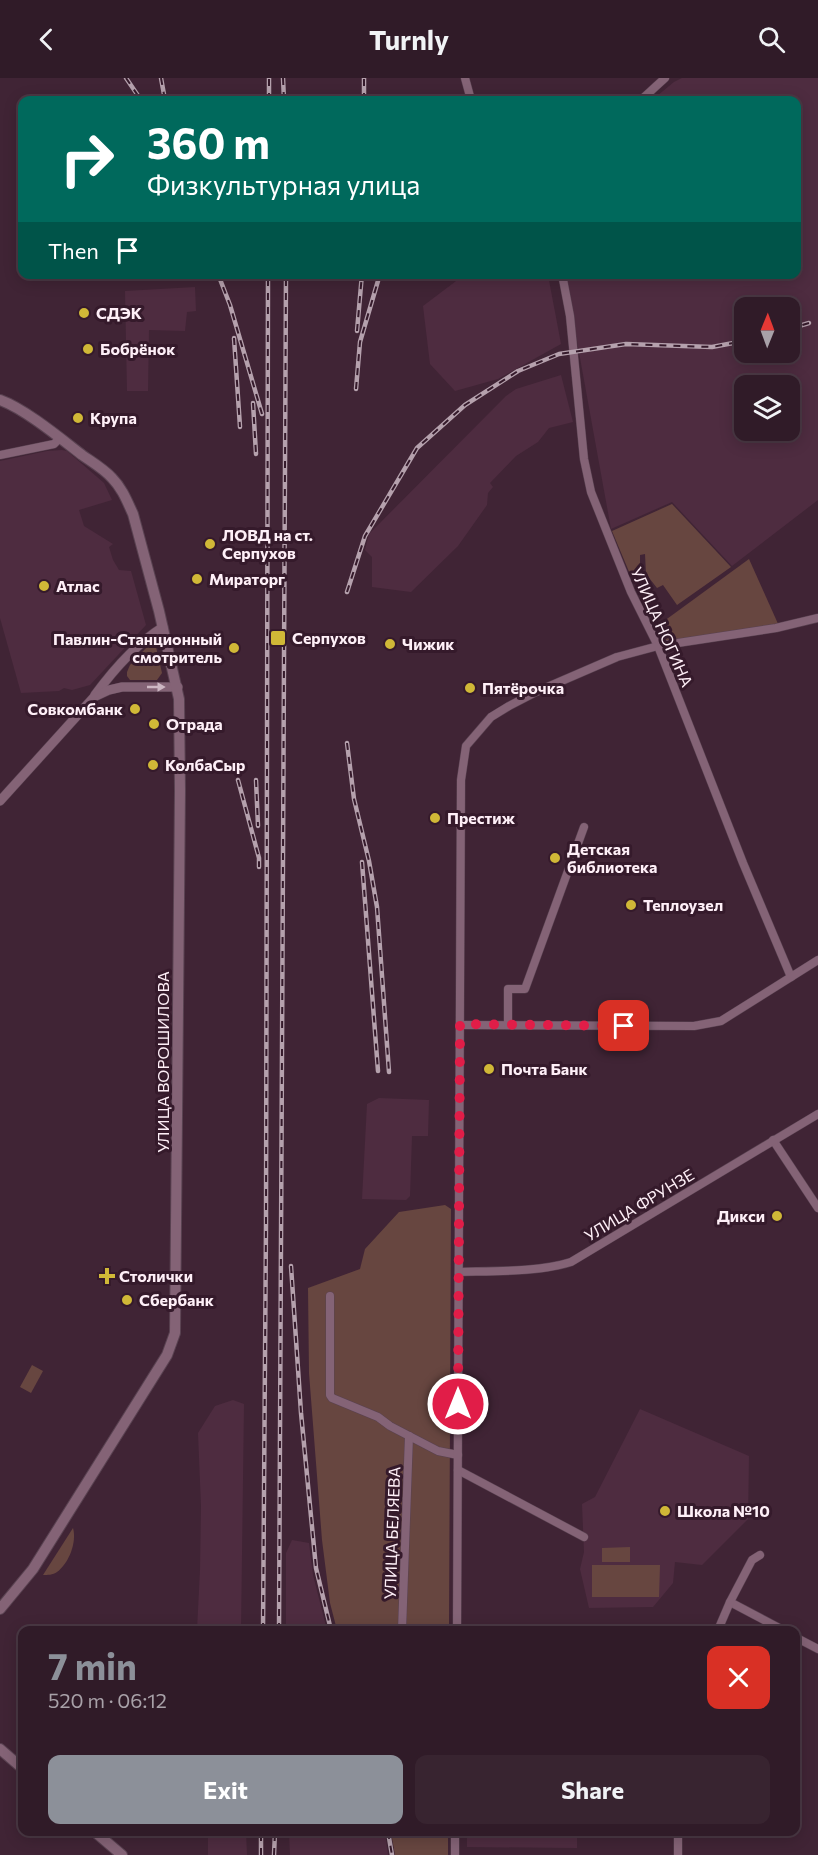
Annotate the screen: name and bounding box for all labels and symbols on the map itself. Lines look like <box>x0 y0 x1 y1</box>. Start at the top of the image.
north arrow <box>734 297 800 363</box>
place label: СДЭК <box>96 303 142 322</box>
marker: СДЭК <box>77 306 91 320</box>
place label: Бобрёнок <box>100 339 175 358</box>
marker: Бобрёнок <box>81 342 95 356</box>
place label: Крупа <box>90 408 137 427</box>
marker: Крупа <box>71 411 85 425</box>
place label: ЛОВД на ст. Серпухов <box>222 525 313 562</box>
marker: ЛОВД на ст. Серпухов <box>203 537 217 551</box>
street label: УЛИЦА НОГИНА <box>628 564 697 690</box>
place label: Мираторг <box>209 569 285 588</box>
marker: Мираторг <box>190 572 204 586</box>
place label: Атлас <box>56 576 100 595</box>
marker: Атлас <box>37 579 51 593</box>
place label: Серпухов <box>292 628 366 647</box>
place label: Павлин-Станционный смотритель <box>53 629 222 666</box>
marker: Серпухов <box>269 629 287 647</box>
place label: Чижик <box>402 634 454 653</box>
marker: Чижик <box>383 637 397 651</box>
marker: Павлин-Станционный смотритель <box>227 641 241 655</box>
place label: Пятёрочка <box>482 678 564 697</box>
marker: Пятёрочка <box>463 681 477 695</box>
one-way arrow <box>146 682 165 692</box>
place label: Совкомбанк <box>27 699 123 718</box>
marker: Совкомбанк <box>128 702 142 716</box>
place label: Отрада <box>166 714 223 733</box>
marker: Отрада <box>147 717 161 731</box>
place label: КолбаСыр <box>165 755 245 774</box>
marker: КолбаСыр <box>146 758 160 772</box>
place label: Престиж <box>447 808 516 827</box>
marker: Престиж <box>428 811 442 825</box>
place label: Детская библиотека <box>567 839 657 876</box>
marker: Детская библиотека <box>548 851 562 865</box>
place label: Теплоузел <box>643 895 723 914</box>
marker: Теплоузел <box>624 898 638 912</box>
street label: УЛИЦА ВОРОШИЛОВА <box>153 971 172 1153</box>
pin <box>598 1000 649 1051</box>
place label: Почта Банк <box>501 1059 588 1078</box>
marker: Почта Банк <box>482 1062 496 1076</box>
street label: УЛИЦА ФРУНЗЕ <box>580 1164 697 1245</box>
place label: Дикси <box>717 1206 765 1225</box>
marker: Дикси <box>770 1209 784 1223</box>
place label: Столички <box>119 1266 193 1285</box>
marker: Столички <box>100 1269 114 1283</box>
place label: Сбербанк <box>139 1290 214 1309</box>
marker: Сбербанк <box>120 1293 134 1307</box>
position arrow <box>426 1372 490 1436</box>
street label: УЛИЦА БЕЛЯЕВА <box>380 1466 403 1600</box>
place label: Школа №10 <box>677 1501 770 1520</box>
marker: Школа №10 <box>658 1504 672 1518</box>

